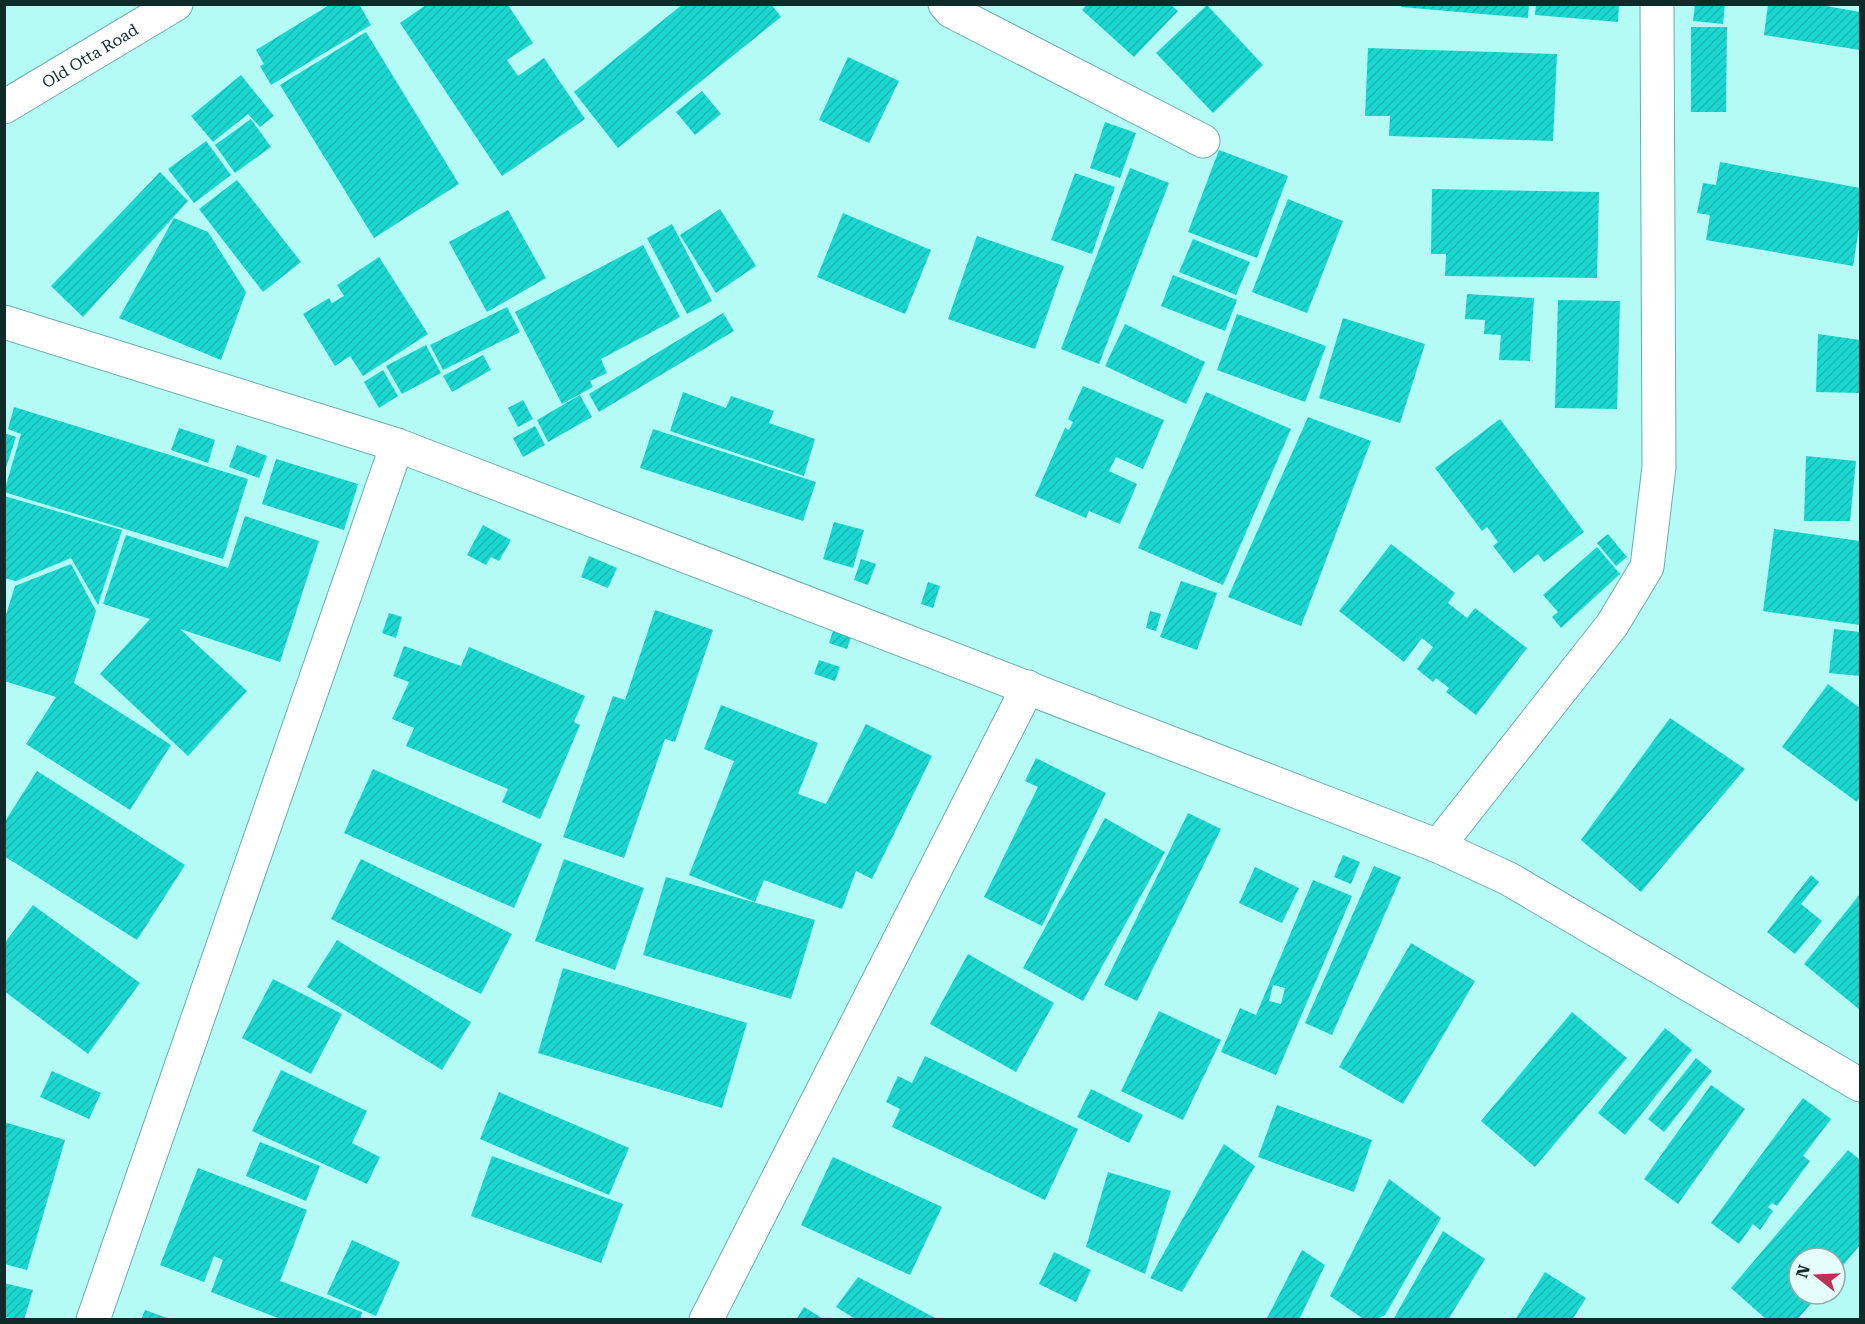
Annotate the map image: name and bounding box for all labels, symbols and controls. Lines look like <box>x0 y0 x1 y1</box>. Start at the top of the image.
street label: Old Otta Road <box>38 20 142 92</box>
north arrow <box>1787 1246 1847 1306</box>
text: N <box>1792 1263 1814 1280</box>

